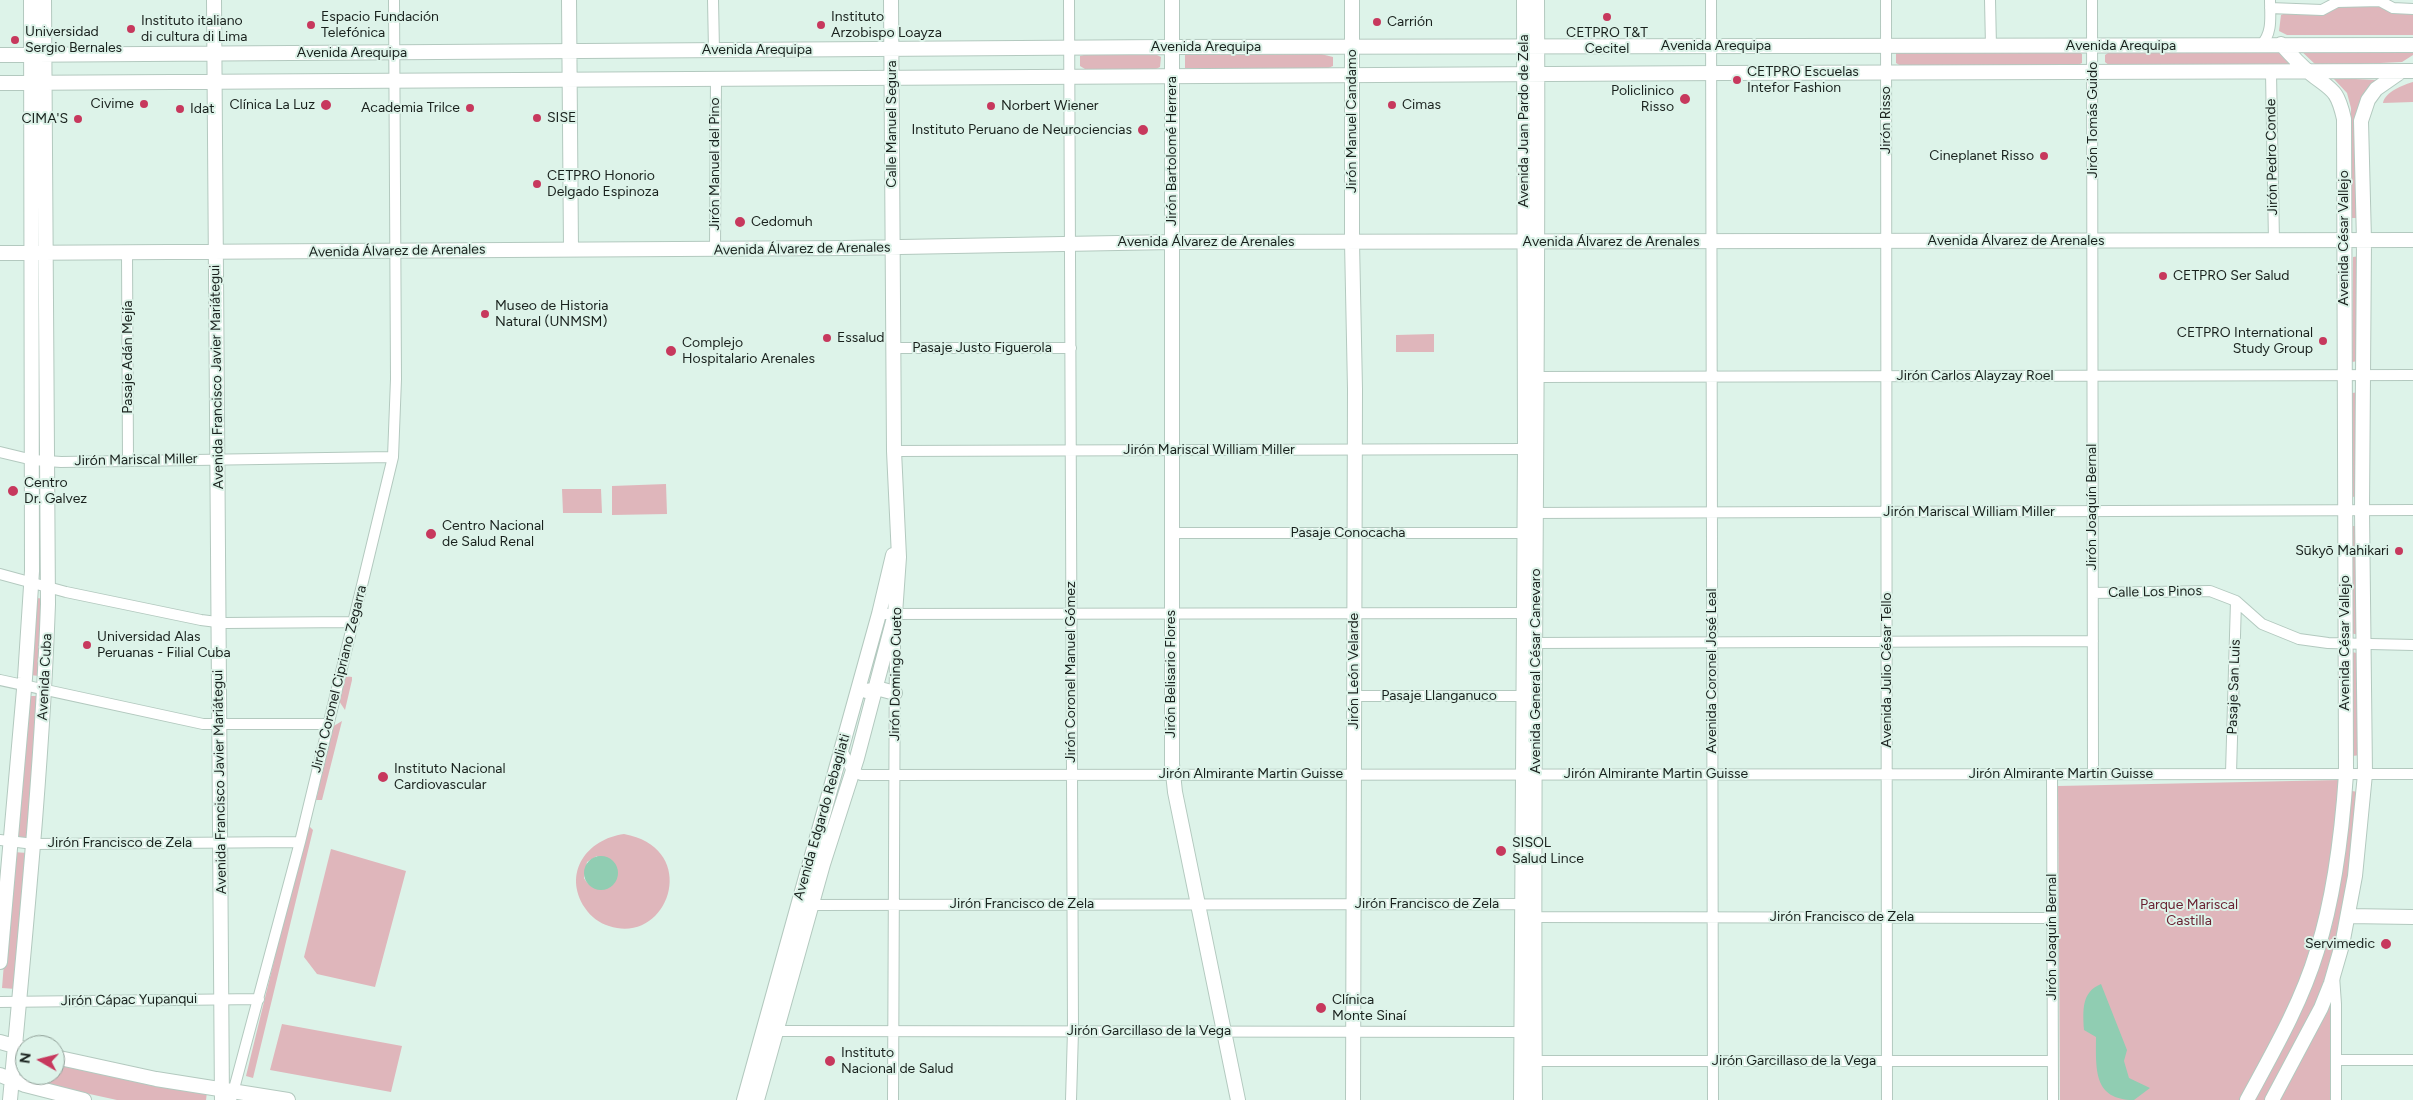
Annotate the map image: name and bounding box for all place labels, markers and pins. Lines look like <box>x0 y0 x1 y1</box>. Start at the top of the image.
place label: Espacio Fundación Telefónica <box>321 9 439 41</box>
place label: Instituto Arzobispo Loayza <box>831 9 942 41</box>
marker: CETPRO T&T Cecitel <box>1601 11 1613 23</box>
place label: Instituto italiano di cultura di Lima <box>141 13 247 46</box>
place label: Carrión <box>1387 14 1433 30</box>
marker: Carrión <box>1371 16 1383 28</box>
marker: Espacio Fundación Telefónica <box>305 19 317 31</box>
marker: Instituto Arzobispo Loayza <box>815 19 827 31</box>
marker: Instituto italiano di cultura di Lima <box>125 23 137 35</box>
place label: Universidad Sergio Bernales <box>25 24 122 56</box>
place label: CETPRO T&T Cecitel <box>1566 25 1648 58</box>
marker: Universidad Sergio Bernales <box>9 34 21 46</box>
place label: CETPRO Escuelas Intefor Fashion <box>1747 64 1859 96</box>
marker: CETPRO Escuelas Intefor Fashion <box>1731 74 1743 86</box>
place label: Policlinico Risso <box>1611 83 1674 115</box>
marker: Policlinico Risso <box>1678 92 1692 106</box>
place label: Civime <box>91 96 134 112</box>
place label: Clínica La Luz <box>230 97 315 113</box>
place label: Cimas <box>1402 97 1441 113</box>
marker: Civime <box>138 98 150 110</box>
marker: Clínica La Luz <box>319 98 333 112</box>
place label: Norbert Wiener <box>1001 98 1099 114</box>
marker: Cimas <box>1386 99 1398 111</box>
place label: Academia Trilce <box>361 100 460 116</box>
marker: Norbert Wiener <box>985 100 997 112</box>
place label: Idat <box>190 101 214 117</box>
marker: Academia Trilce <box>464 102 476 114</box>
marker: Idat <box>174 103 186 115</box>
place label: SISE <box>547 110 576 126</box>
place label: CIMA'S <box>21 111 68 127</box>
marker: SISE <box>531 112 543 124</box>
marker: CIMA'S <box>72 113 84 125</box>
place label: Instituto Peruano de Neurociencias <box>911 122 1132 138</box>
marker: Instituto Peruano de Neurociencias <box>1136 123 1150 137</box>
place label: Cineplanet Risso <box>1929 148 2034 164</box>
marker: Cineplanet Risso <box>2038 150 2050 162</box>
place label: CETPRO Honorio Delgado Espinoza <box>547 168 659 200</box>
marker: CETPRO Honorio Delgado Espinoza <box>531 178 543 190</box>
place label: Cedomuh <box>751 214 813 230</box>
marker: Cedomuh <box>733 215 747 229</box>
place label: CETPRO Ser Salud <box>2173 268 2290 284</box>
marker: CETPRO Ser Salud <box>2157 270 2169 282</box>
place label: Museo de Historia Natural (UNMSM) <box>495 298 608 331</box>
marker: Museo de Historia Natural (UNMSM) <box>479 308 491 320</box>
place label: CETPRO International Study Group <box>2177 325 2313 358</box>
place label: Essalud <box>837 330 885 346</box>
marker: Essalud <box>821 332 833 344</box>
place label: Complejo Hospitalario Arenales <box>682 335 815 368</box>
marker: CETPRO International Study Group <box>2317 335 2329 347</box>
marker: Complejo Hospitalario Arenales <box>664 344 678 358</box>
place label: Centro Dr. Galvez <box>24 475 87 508</box>
marker: Centro Dr. Galvez <box>6 484 20 498</box>
place label: Centro Nacional de Salud Renal <box>442 518 544 550</box>
marker: Centro Nacional de Salud Renal <box>424 527 438 541</box>
place label: Sūkyō Mahikari <box>2295 543 2389 559</box>
marker: Sūkyō Mahikari <box>2393 545 2405 557</box>
place label: Universidad Alas Peruanas - Filial Cuba <box>97 629 231 662</box>
marker: Universidad Alas Peruanas - Filial Cuba <box>81 639 93 651</box>
place label: Instituto Nacional Cardiovascular <box>394 761 506 794</box>
marker: Instituto Nacional Cardiovascular <box>376 770 390 784</box>
place label: SISOL Salud Lince <box>1512 835 1584 868</box>
marker: SISOL Salud Lince <box>1494 844 1508 858</box>
place label: Servimedic <box>2305 936 2375 952</box>
marker: Servimedic <box>2379 937 2393 951</box>
place label: Clínica Monte Sinaí <box>1332 992 1406 1024</box>
marker: Clínica Monte Sinaí <box>1314 1001 1328 1015</box>
place label: Instituto Nacional de Salud <box>841 1045 954 1078</box>
marker: Instituto Nacional de Salud <box>823 1054 837 1068</box>

